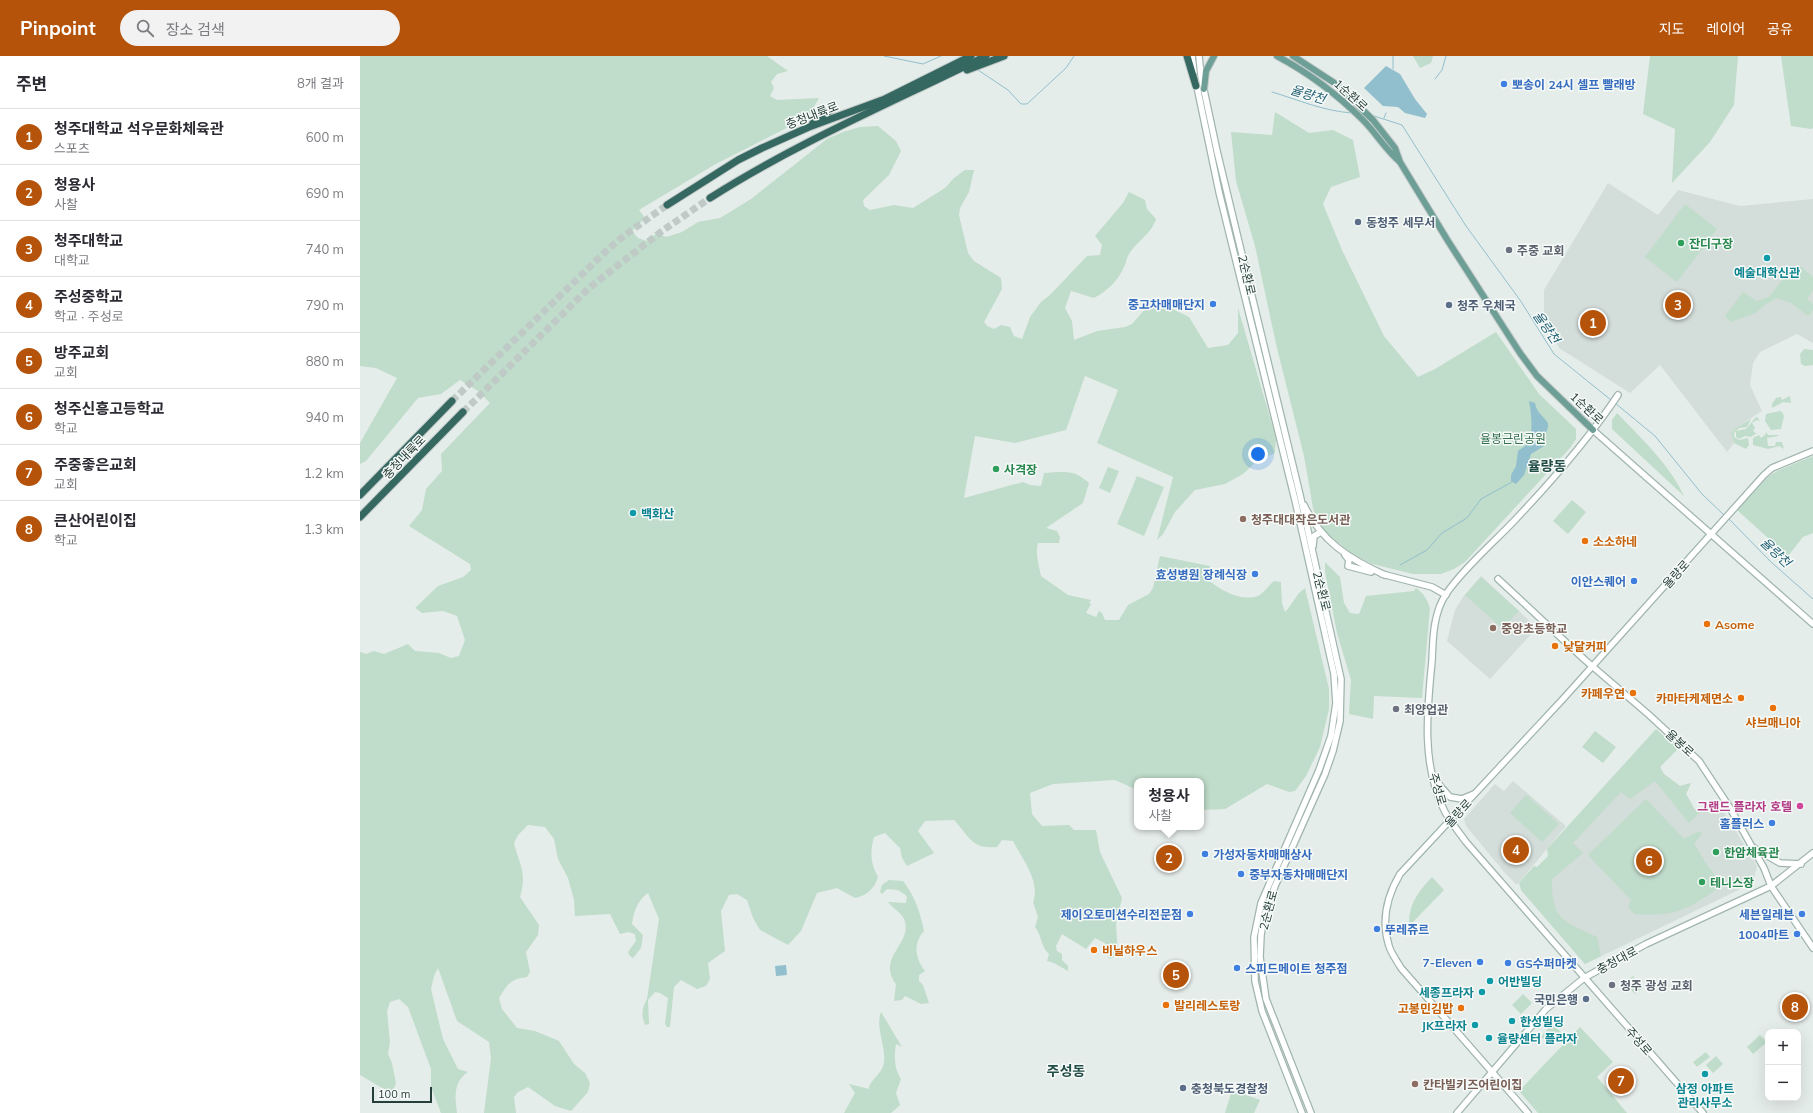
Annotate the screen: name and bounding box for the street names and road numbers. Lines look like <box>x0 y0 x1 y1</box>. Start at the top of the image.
street label: 1순환로 <box>1331 76 1371 114</box>
street label: 충청내륙로 <box>784 98 840 132</box>
street label: 2순환로 <box>1235 254 1259 296</box>
street label: 1순환로 <box>1567 389 1607 427</box>
street label: 충청내륙로 <box>379 432 429 482</box>
street label: 율량로 <box>1659 557 1693 591</box>
street label: 2순환로 <box>1310 570 1334 612</box>
street label: 율봉로 <box>1663 726 1697 760</box>
street label: 주성로 <box>1426 771 1450 807</box>
street label: 율량로 <box>1441 796 1475 830</box>
street label: 2순환로 <box>1256 889 1280 931</box>
street label: 충청대로 <box>1594 943 1640 977</box>
street label: 주성로 <box>1622 1024 1656 1058</box>

